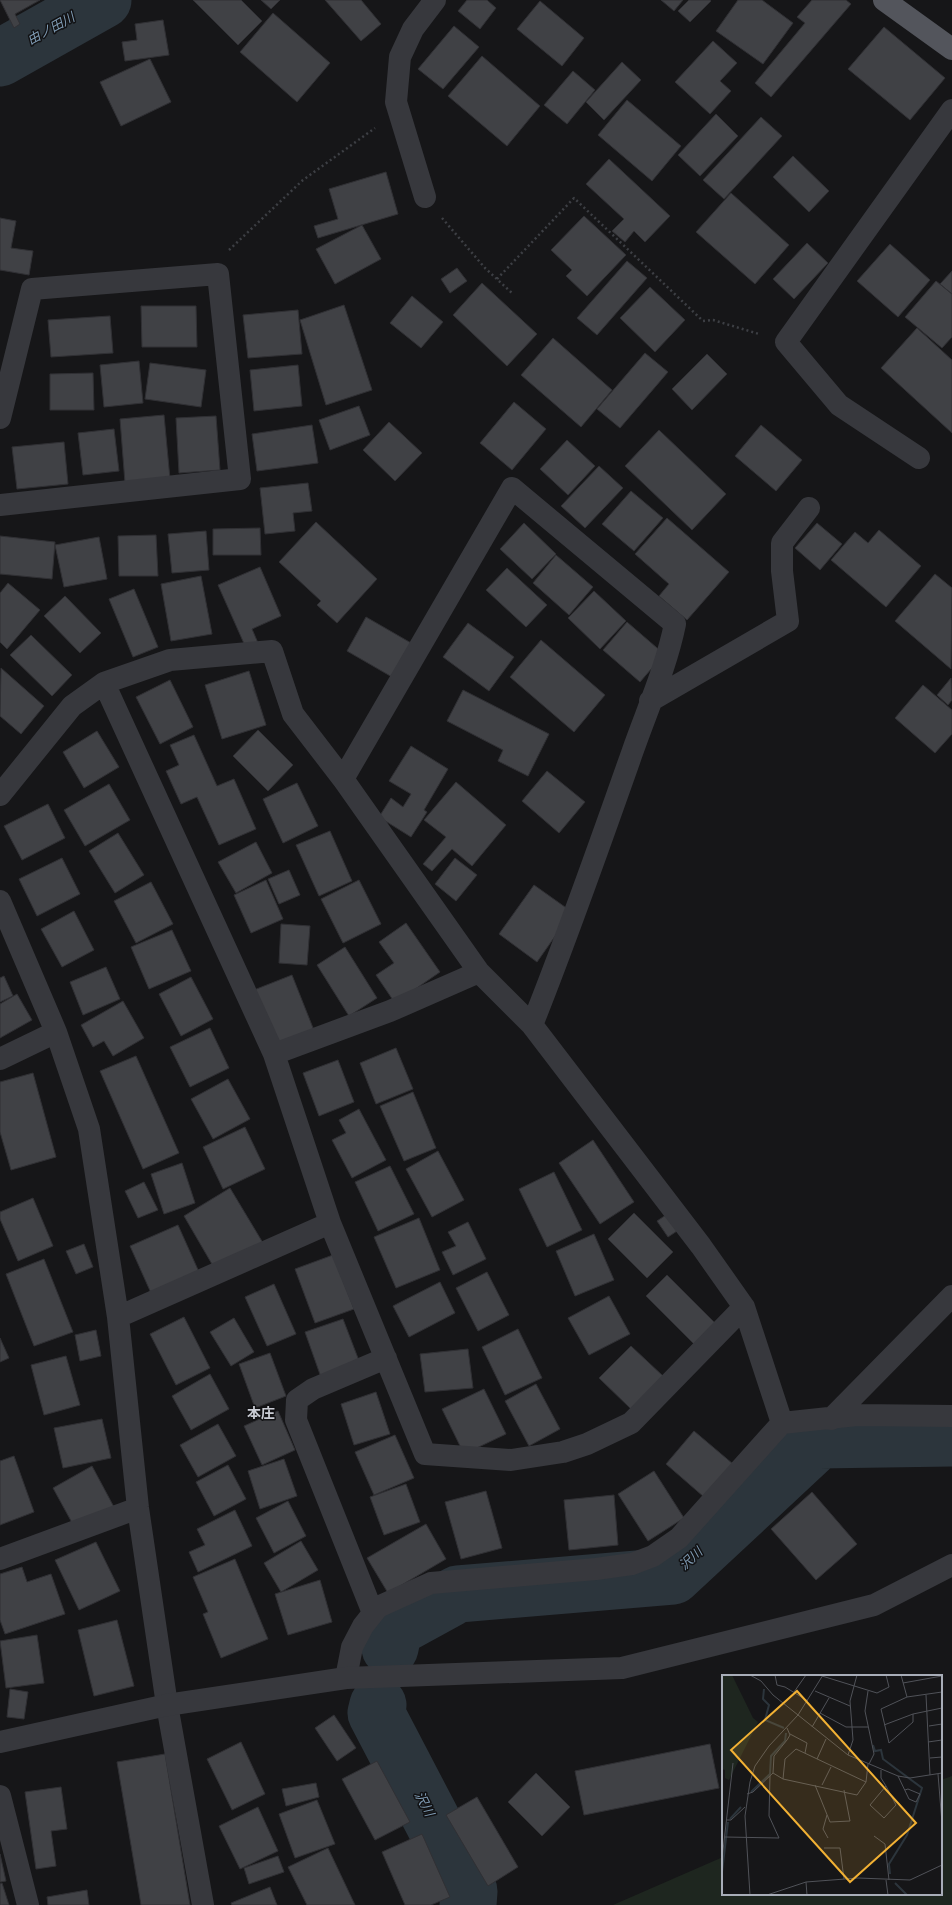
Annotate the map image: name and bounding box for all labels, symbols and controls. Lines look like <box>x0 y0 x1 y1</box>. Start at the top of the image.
water label: 由ノ田川 <box>24 8 79 49</box>
district label: 本庄 <box>247 1405 275 1422</box>
water label: 沢川 <box>676 1543 707 1574</box>
inset map <box>722 1675 942 1895</box>
water label: 沢川 <box>411 1789 438 1821</box>

